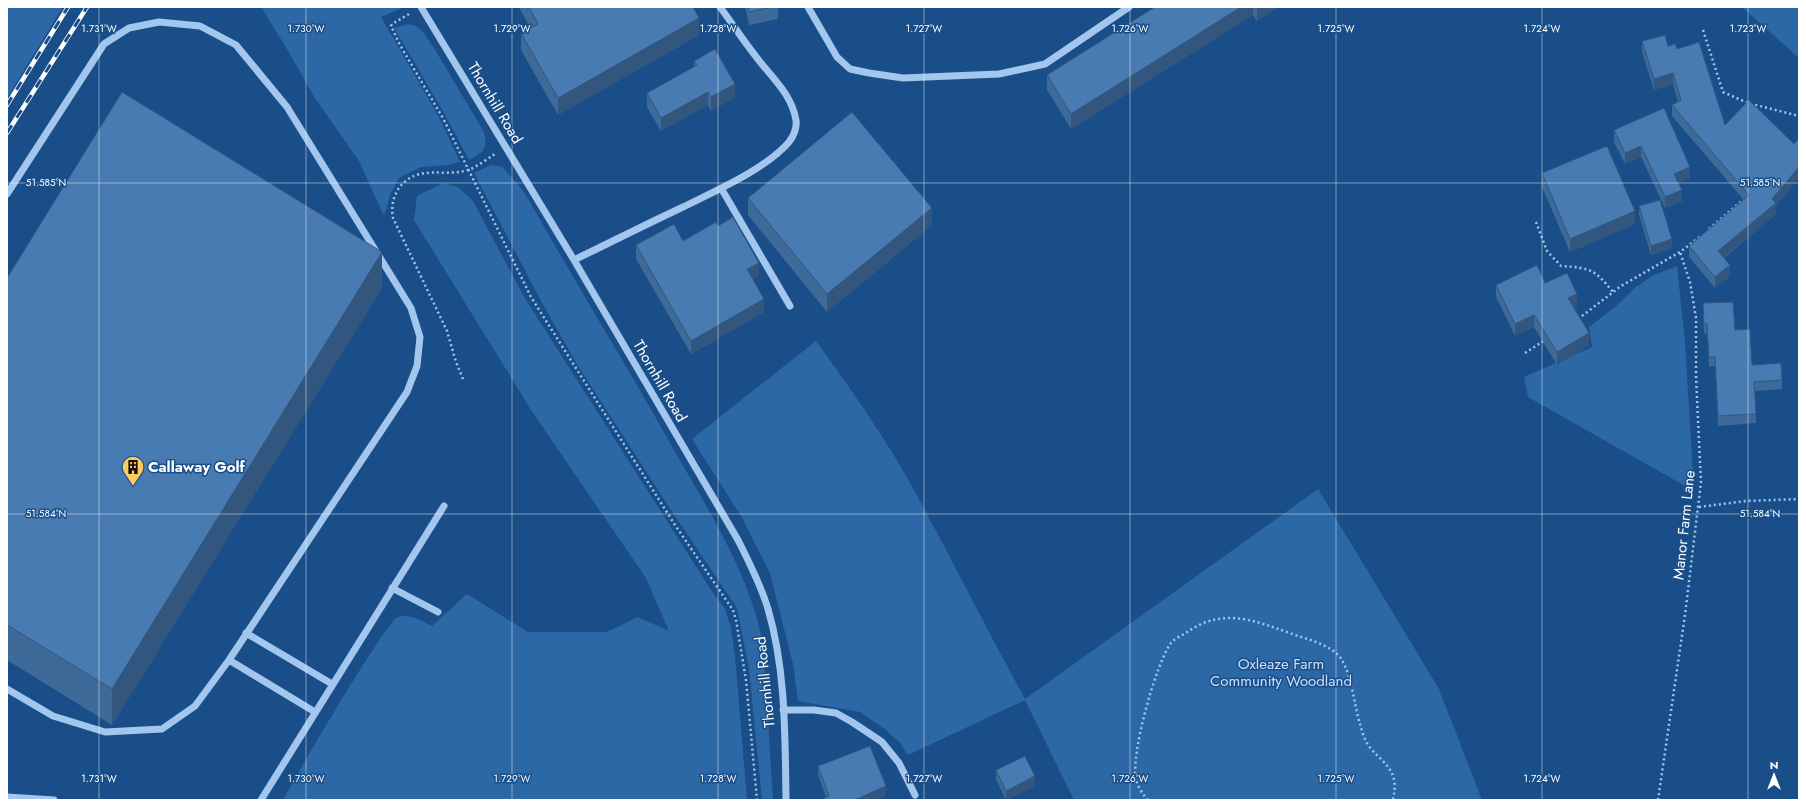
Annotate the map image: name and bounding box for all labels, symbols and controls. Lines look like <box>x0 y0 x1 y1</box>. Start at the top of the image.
text: 1.731°W <box>81 21 117 36</box>
text: 1.730°W <box>288 21 325 36</box>
text: 1.729°W <box>494 21 531 36</box>
text: 1.728°W <box>700 21 736 36</box>
text: 1.727°W <box>906 21 942 36</box>
text: 1.726°W <box>1112 21 1149 36</box>
text: 1.725°W <box>1318 21 1354 36</box>
text: 1.724°W <box>1524 21 1561 36</box>
text: 1.723°W <box>1730 21 1766 36</box>
street label: Thornhill Road <box>462 58 528 148</box>
text: 51.585°N <box>26 175 66 190</box>
text: 51.585°N <box>1740 175 1780 190</box>
street label: Thornhill Road <box>628 336 692 426</box>
building icon: Callaway Golf <box>120 454 146 487</box>
place label: Callaway Golf <box>148 456 246 478</box>
street label: Manor Farm Lane <box>1667 469 1701 581</box>
text: 51.584°N <box>26 506 66 521</box>
text: 51.584°N <box>1740 506 1780 521</box>
street label: Thornhill Road <box>749 635 781 729</box>
park label: Oxleaze Farm Community Woodland <box>1210 653 1352 692</box>
north arrow <box>1754 755 1794 795</box>
text: N <box>1770 757 1778 773</box>
text: 1.731°W <box>81 771 117 786</box>
text: 1.730°W <box>288 771 325 786</box>
text: 1.729°W <box>494 771 531 786</box>
text: 1.728°W <box>700 771 736 786</box>
text: 1.727°W <box>906 771 942 786</box>
text: 1.726°W <box>1112 771 1149 786</box>
text: 1.725°W <box>1318 771 1354 786</box>
text: 1.724°W <box>1524 771 1561 786</box>

